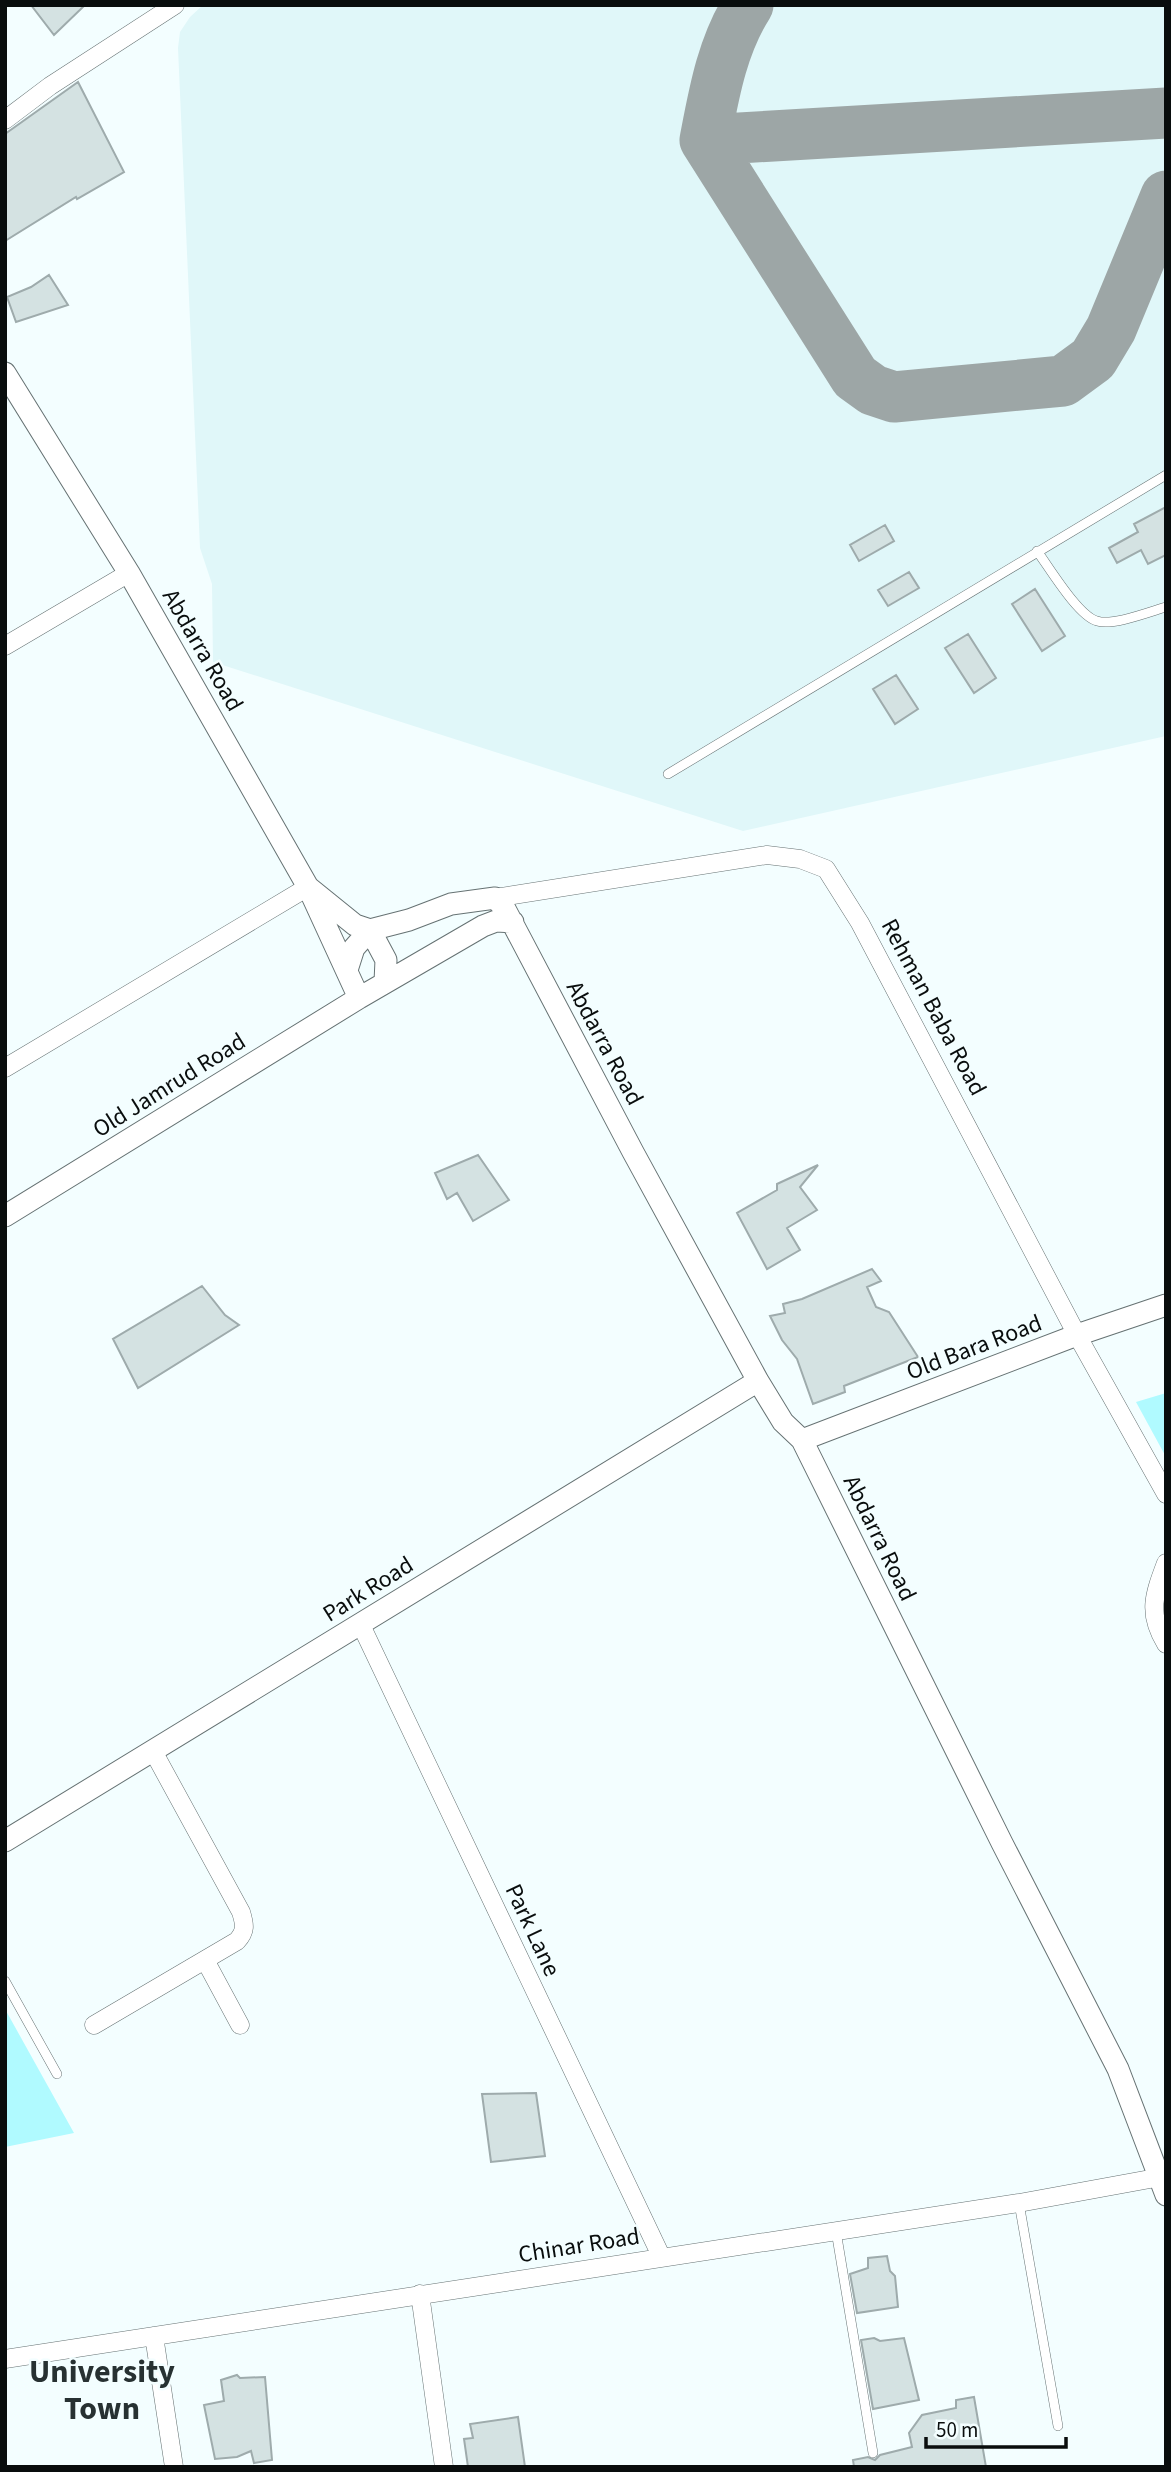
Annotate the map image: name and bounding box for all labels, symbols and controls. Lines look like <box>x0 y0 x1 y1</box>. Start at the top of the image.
street label: Abdarra Road <box>153 583 252 718</box>
street label: Rehman Baba Road <box>872 913 995 1102</box>
street label: Abdarra Road <box>557 975 652 1112</box>
street label: Old Jamrud Road <box>86 1024 253 1147</box>
street label: Old Bara Road <box>901 1306 1047 1389</box>
street label: Abdarra Road <box>834 1469 925 1607</box>
street label: Park Road <box>316 1548 420 1631</box>
street label: Park Lane <box>496 1878 569 1982</box>
street label: Chinar Road <box>516 2219 642 2272</box>
district label: University Town <box>29 2349 175 2432</box>
scale bar <box>926 2406 1066 2450</box>
text: 50 m <box>936 2415 978 2445</box>

